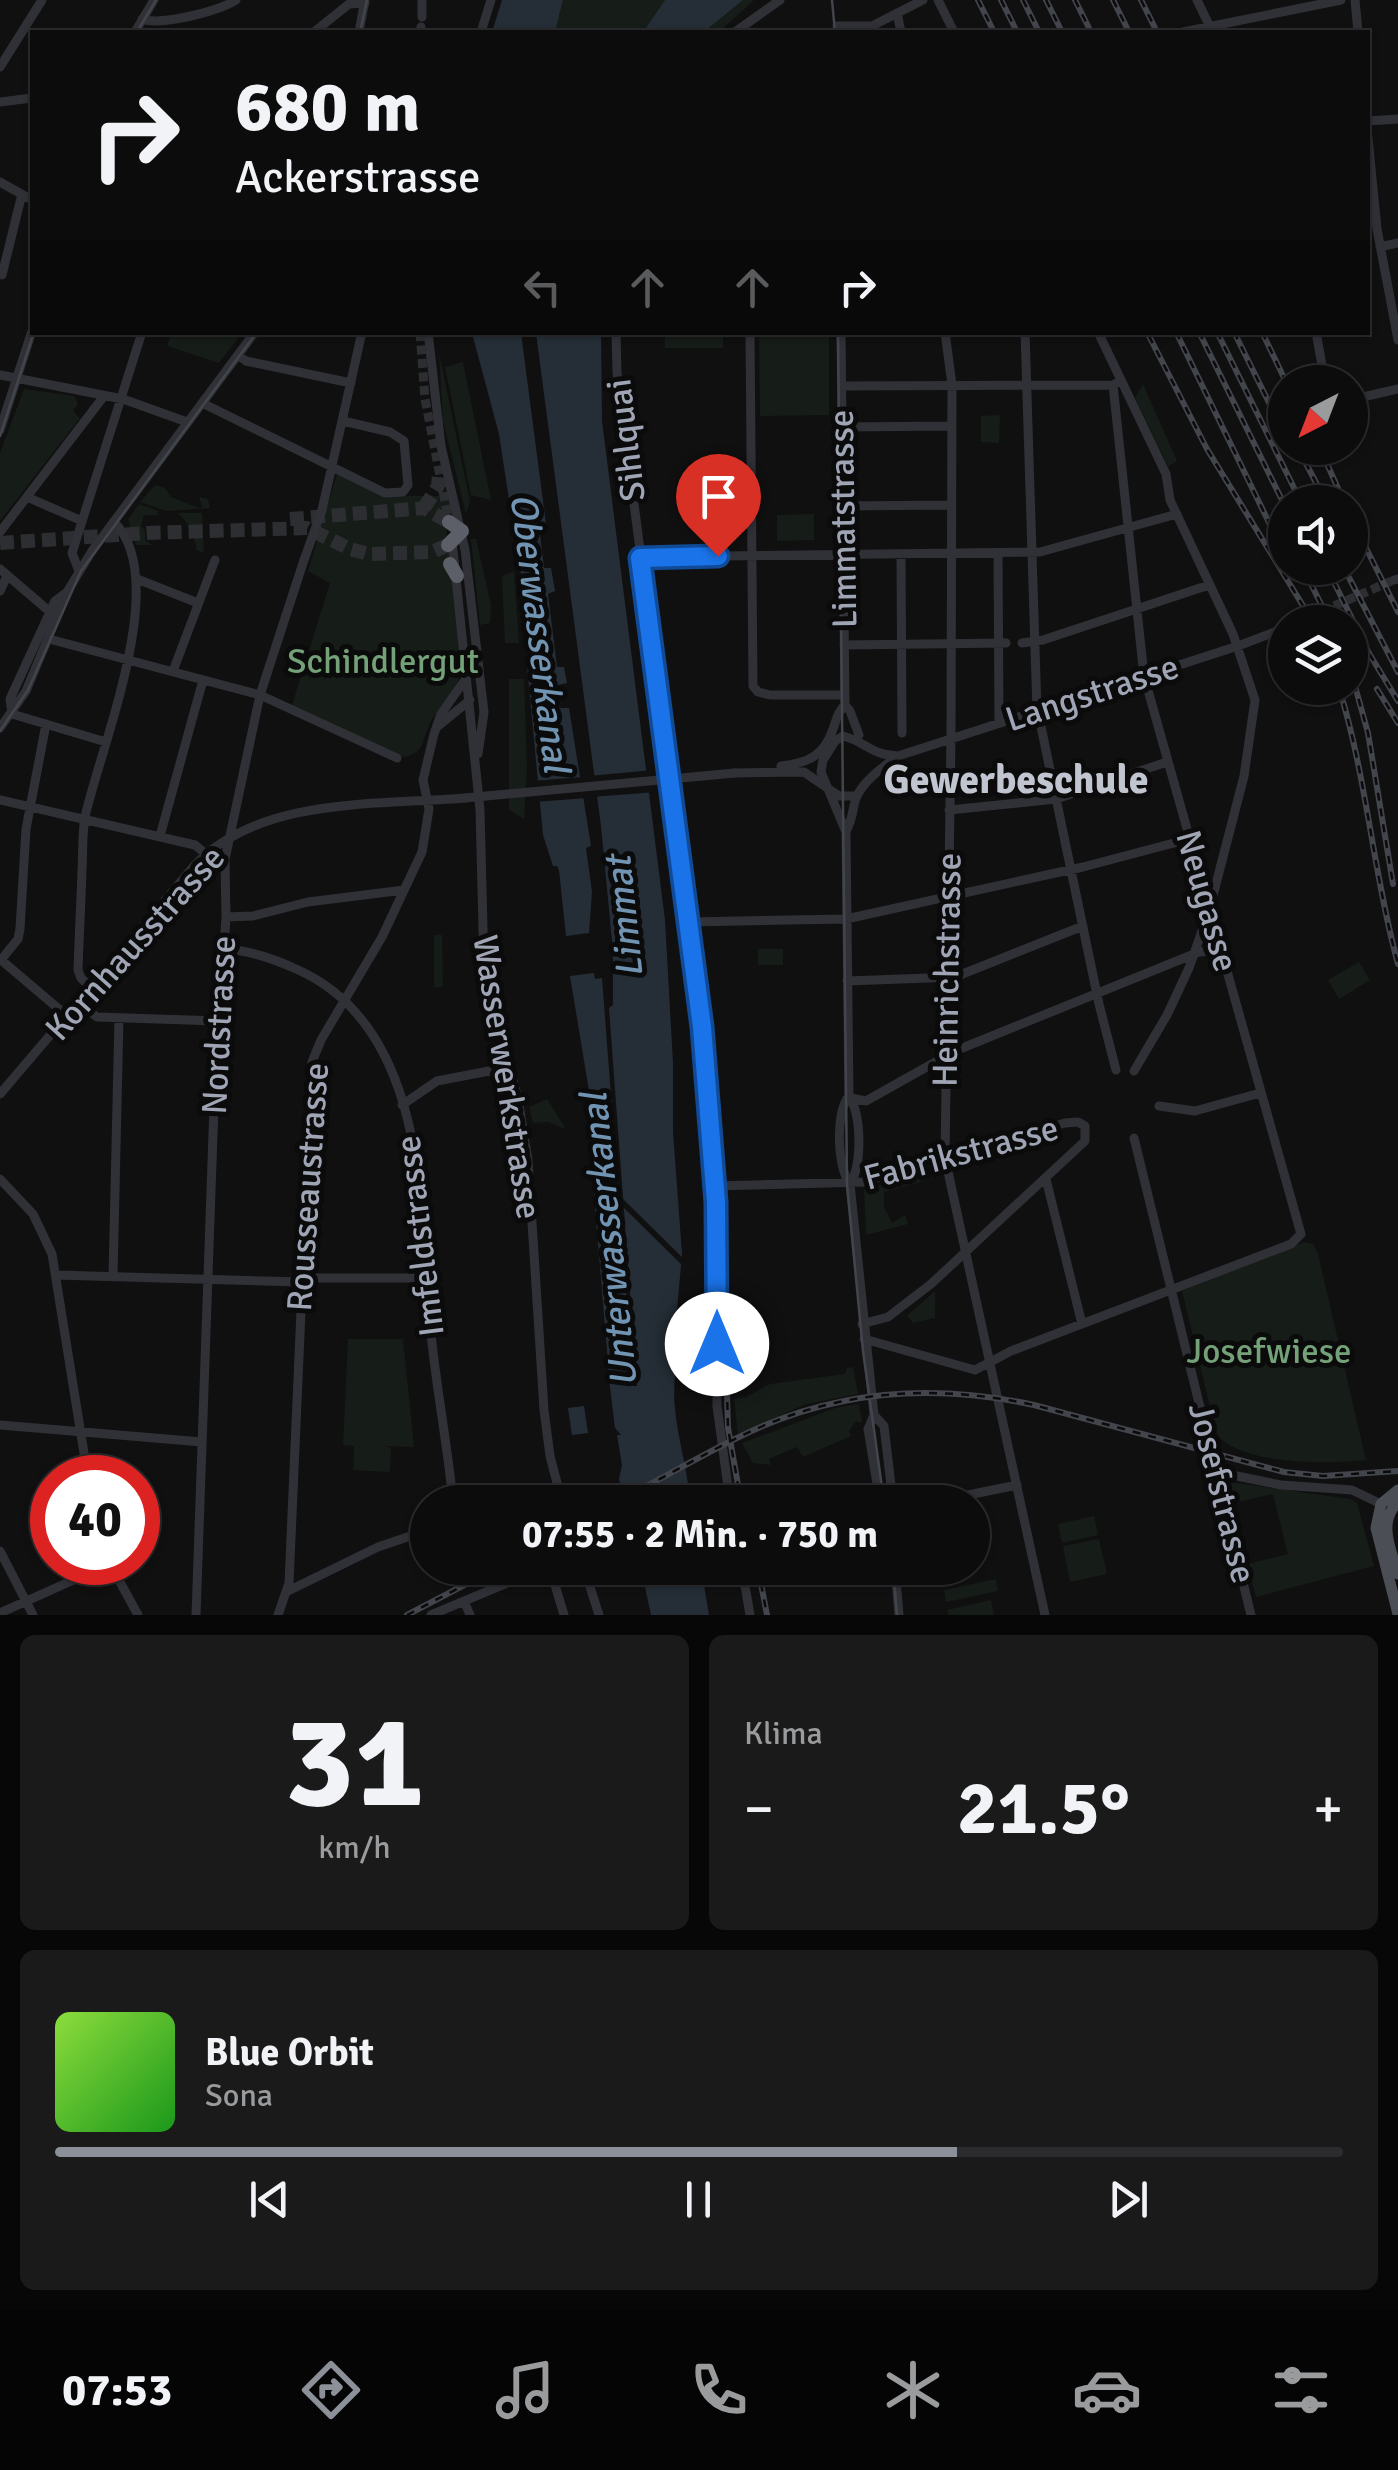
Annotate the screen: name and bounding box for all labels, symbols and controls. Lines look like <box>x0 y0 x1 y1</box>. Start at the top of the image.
text: 680 m <box>235 64 420 150</box>
icon: right <box>70 70 200 200</box>
text: Ackerstrasse <box>235 150 481 205</box>
icon: left <box>515 260 570 315</box>
icon: ahead <box>620 260 675 315</box>
icon: ahead <box>725 260 780 315</box>
icon: right <box>830 260 885 315</box>
north arrow <box>1268 365 1368 465</box>
map controls <box>1268 365 1368 705</box>
street label: Sihlquai <box>597 376 655 504</box>
street label: Limmatstrasse <box>820 409 866 629</box>
pin <box>676 454 761 557</box>
icon: arrive <box>691 469 746 524</box>
button: sound <box>1268 485 1368 585</box>
water label: Oberwasserkanal <box>500 491 581 778</box>
button: layers <box>1268 605 1368 705</box>
park label: Schindlergut <box>287 640 479 683</box>
street label: Langstrasse <box>1000 645 1184 741</box>
district label: Gewerbeschule <box>883 755 1149 805</box>
street label: Neugasse <box>1166 825 1248 977</box>
street label: Kornhausstrasse <box>36 837 234 1049</box>
water label: Limmat <box>594 850 654 980</box>
street label: Heinrichstrasse <box>923 852 971 1088</box>
street label: Wasserwerkstrasse <box>463 932 551 1222</box>
street label: Nordstrasse <box>193 934 245 1116</box>
street label: Rousseaustrasse <box>278 1061 338 1313</box>
water label: Unterwasserkanal <box>570 1088 648 1389</box>
street label: Fabrikstrasse <box>859 1106 1063 1200</box>
street label: Imfeldstrasse <box>386 1133 454 1339</box>
position arrow <box>665 1292 769 1396</box>
park label: Josefwiese <box>1186 1330 1352 1373</box>
street label: Josefstrasse <box>1179 1398 1265 1588</box>
speed limit sign: 40 <box>30 1455 160 1585</box>
text: 07:55 · 2 Min. · 750 m <box>522 1511 878 1558</box>
text: 31 <box>284 1683 425 1843</box>
text: Klima <box>744 1714 823 1753</box>
text: 21.5° <box>957 1762 1130 1855</box>
text: − <box>744 1775 774 1843</box>
text: + <box>1313 1775 1343 1843</box>
text: km/h <box>318 1828 391 1867</box>
text: Blue Orbit <box>205 2029 374 2076</box>
text: Sona <box>205 2076 273 2115</box>
icon: previous <box>242 2172 297 2227</box>
icon: pause <box>671 2172 726 2227</box>
icon: next <box>1101 2172 1156 2227</box>
icon: directions <box>296 2355 366 2425</box>
icon: music <box>490 2355 560 2425</box>
icon: phone <box>684 2355 754 2425</box>
icon: climate <box>878 2355 948 2425</box>
icon: car <box>1072 2355 1142 2425</box>
icon: filters <box>1266 2355 1336 2425</box>
text: 07:53 <box>62 2363 172 2418</box>

